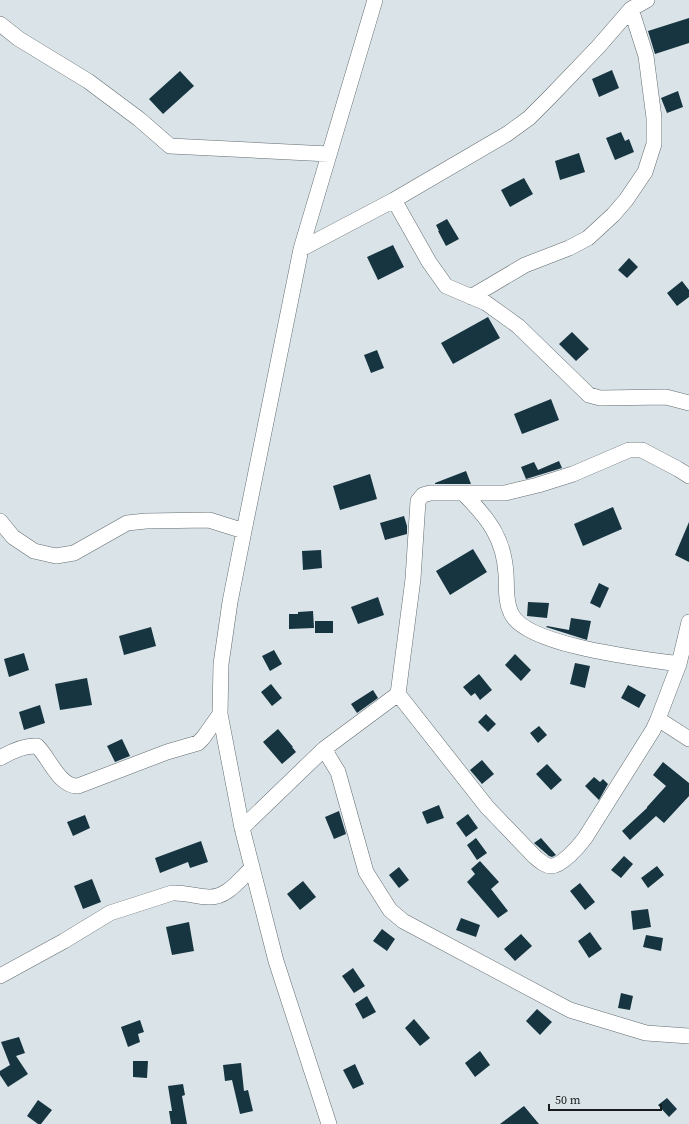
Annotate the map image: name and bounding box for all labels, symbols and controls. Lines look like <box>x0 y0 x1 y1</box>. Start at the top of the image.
scale bar <box>549 1086 661 1112</box>
text: 50 m <box>555 1092 581 1108</box>

